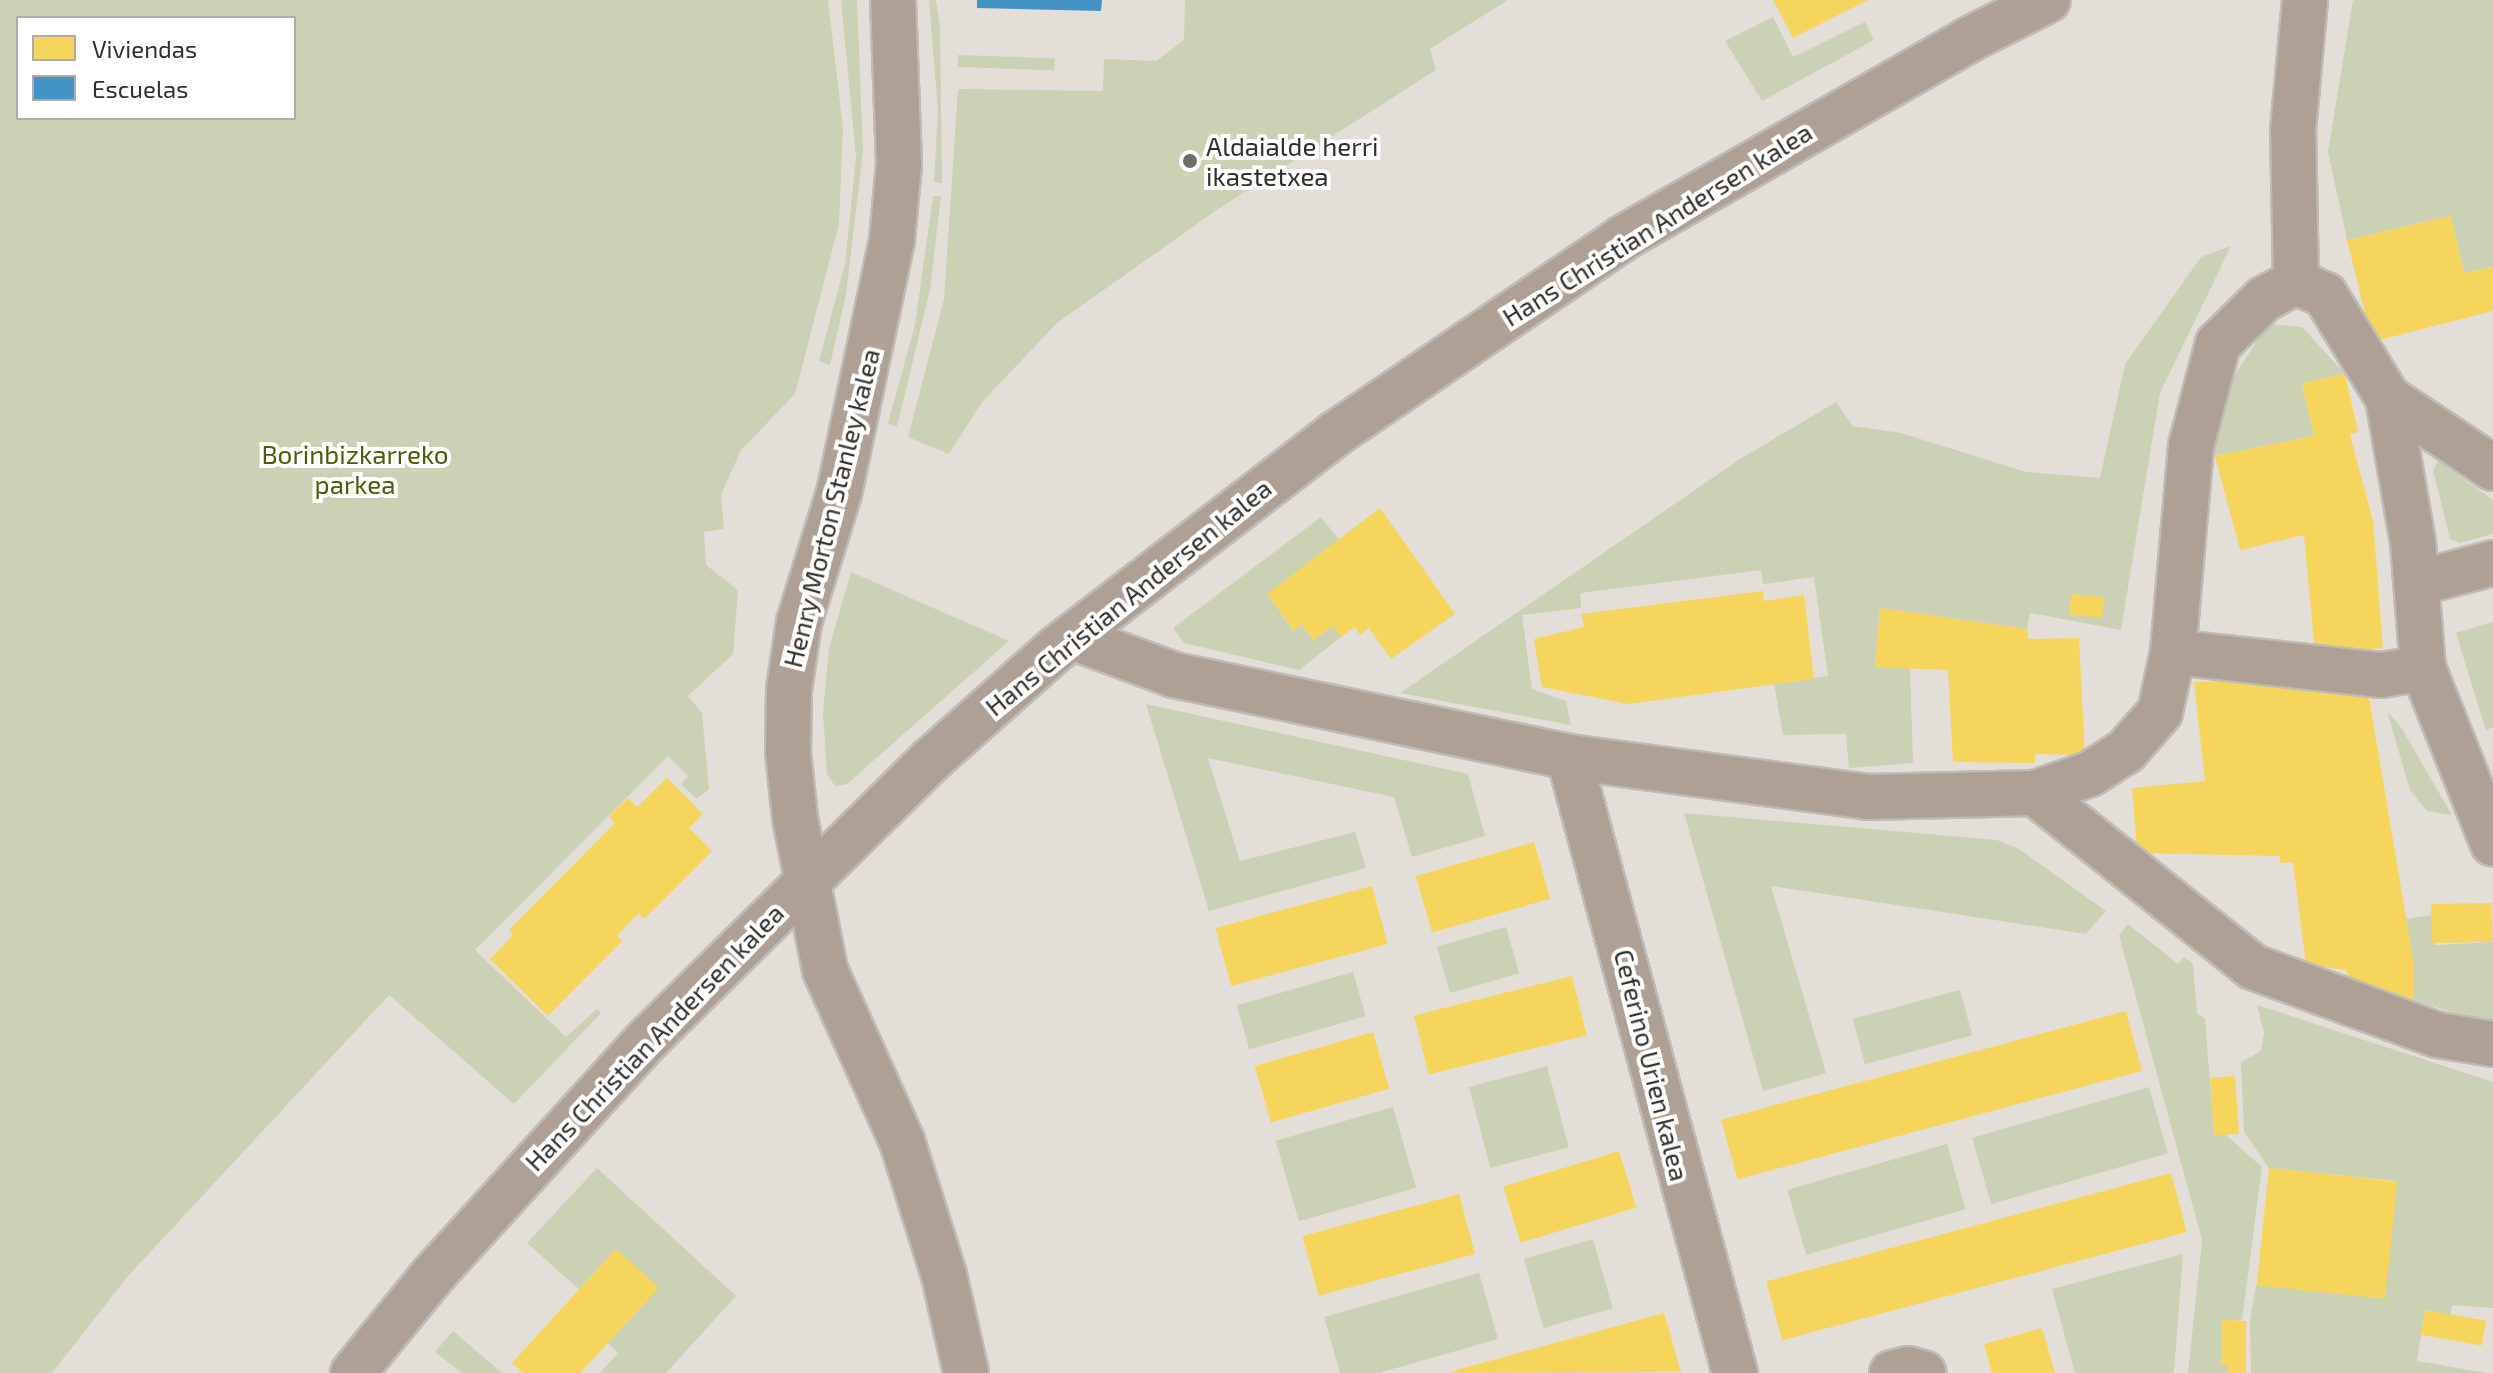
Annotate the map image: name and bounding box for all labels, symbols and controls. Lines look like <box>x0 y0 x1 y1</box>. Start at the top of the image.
legend <box>16 16 296 120</box>
text: Viviendas <box>92 34 197 63</box>
text: Escuelas <box>92 74 188 103</box>
street label: Hans Christian Andersen kalea <box>1496 116 1818 332</box>
place label: Aldaialde herri ikastetxea <box>1206 130 1379 192</box>
marker: Aldaialde herri ikastetxea <box>1181 152 1199 170</box>
street label: Henry Morton Stanley kalea <box>776 345 886 671</box>
park label: Borinbizkarreko parkea <box>262 438 448 500</box>
street label: Hans Christian Andersen kalea <box>979 472 1277 722</box>
street label: Hans Christian Andersen kalea <box>518 897 790 1177</box>
street label: Ceferino Urien kalea <box>1608 946 1696 1184</box>

